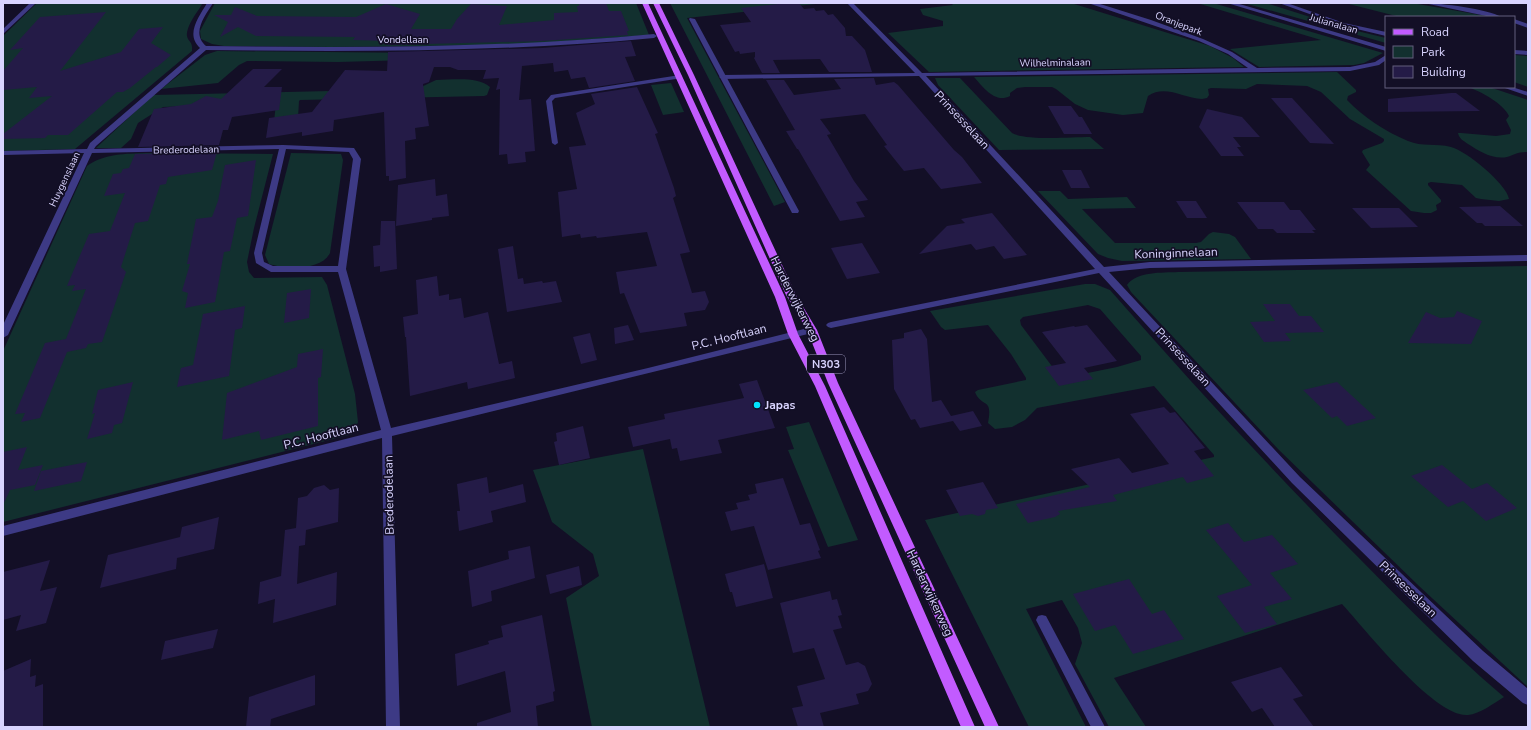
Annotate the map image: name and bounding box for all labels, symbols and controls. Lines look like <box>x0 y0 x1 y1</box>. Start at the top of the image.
street label: Oranjepark <box>1153 9 1205 40</box>
street label: Julianalaan <box>1307 10 1360 38</box>
legend <box>1385 16 1515 88</box>
text: Road <box>1421 24 1449 40</box>
street label: Vondellaan <box>377 33 428 47</box>
text: Park <box>1421 44 1446 60</box>
street label: Wilhelminalaan <box>1019 55 1091 71</box>
text: Building <box>1421 64 1466 80</box>
street label: Prinsesselaan <box>931 87 993 153</box>
street label: Brederodelaan <box>153 142 219 158</box>
street label: Huygenslaan <box>46 150 84 209</box>
street label: Koninginnelaan <box>1134 244 1218 262</box>
street label: Harderwijkerweg <box>767 254 823 344</box>
street label: P.C. Hooftlaan <box>690 320 768 354</box>
street label: Prinsesselaan <box>1152 324 1214 390</box>
road number: N303 <box>807 355 845 373</box>
place label: Japas <box>764 397 796 413</box>
marker: Japas <box>752 400 762 410</box>
street label: P.C. Hooftlaan <box>282 419 360 453</box>
street label: Brederodelaan <box>380 455 398 535</box>
street label: Harderwijkerweg <box>903 547 957 639</box>
street label: Prinsesselaan <box>1376 557 1440 621</box>

